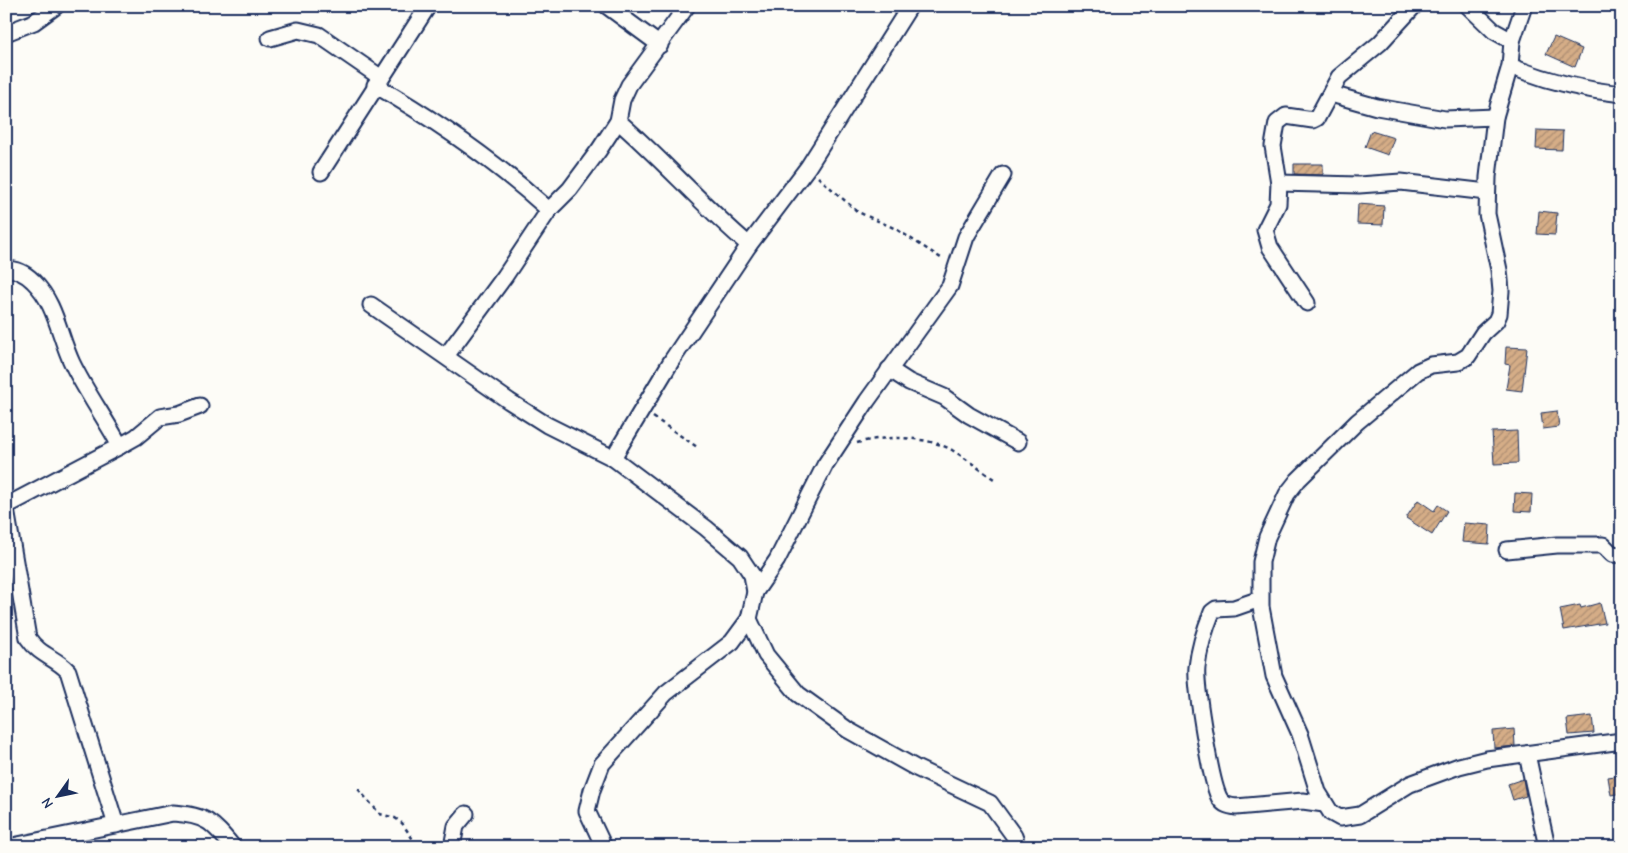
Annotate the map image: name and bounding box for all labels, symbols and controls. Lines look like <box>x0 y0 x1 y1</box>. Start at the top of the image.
north arrow <box>32 770 82 820</box>
text: N <box>38 794 57 811</box>

